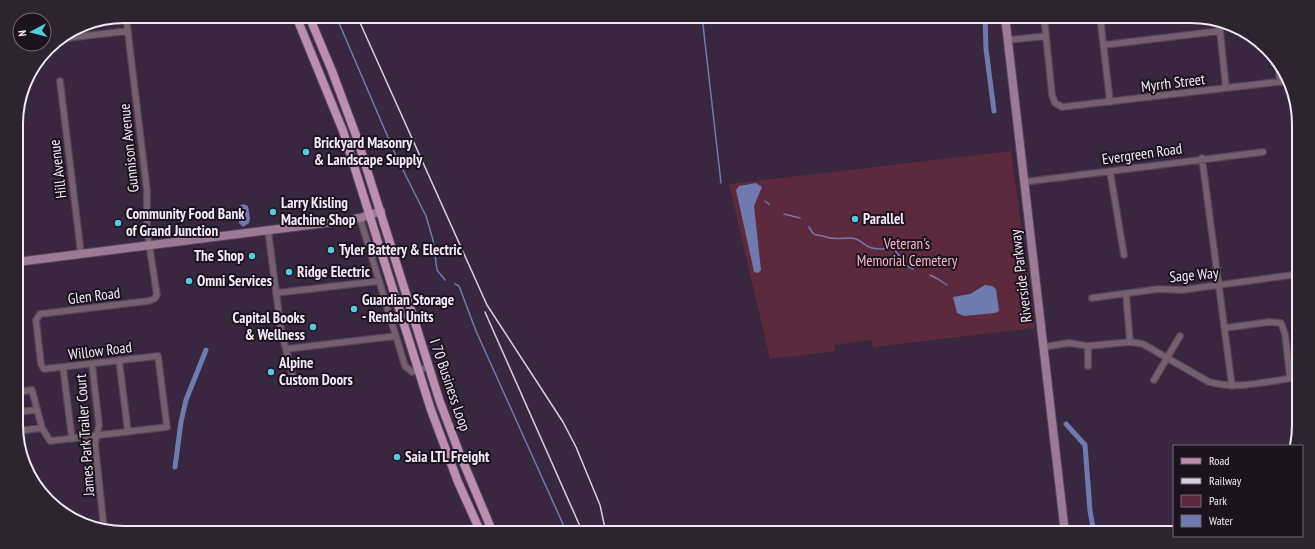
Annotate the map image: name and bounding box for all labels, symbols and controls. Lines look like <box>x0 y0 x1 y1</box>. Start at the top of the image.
north arrow <box>12 12 52 52</box>
text: N <box>15 29 29 37</box>
street label: Myrrh Street <box>1140 69 1206 96</box>
street label: Gunnison Avenue <box>114 103 143 193</box>
place label: Brickyard Masonry & Landscape Supply <box>314 133 423 169</box>
street label: Evergreen Road <box>1101 138 1183 169</box>
street label: Hill Avenue <box>44 139 71 199</box>
marker: Brickyard Masonry & Landscape Supply <box>301 147 311 157</box>
place label: Larry Kisling Machine Shop <box>281 193 356 229</box>
place label: Community Food Bank of Grand Junction <box>126 204 245 240</box>
marker: Larry Kisling Machine Shop <box>268 207 278 217</box>
place label: Parallel <box>863 209 904 228</box>
marker: Parallel <box>850 214 860 224</box>
marker: Community Food Bank of Grand Junction <box>113 218 123 228</box>
street label: Riverside Parkway <box>1005 228 1036 324</box>
park label: Veteran's Memorial Cemetery <box>857 234 958 270</box>
place label: Tyler Battery & Electric <box>339 240 463 259</box>
marker: Tyler Battery & Electric <box>326 245 336 255</box>
place label: The Shop <box>194 246 244 265</box>
marker: The Shop <box>247 251 257 261</box>
place label: Ridge Electric <box>297 262 371 281</box>
street label: Sage Way <box>1169 263 1220 286</box>
marker: Ridge Electric <box>284 267 294 277</box>
place label: Omni Services <box>197 271 272 290</box>
marker: Omni Services <box>184 276 194 286</box>
street label: Glen Road <box>67 283 121 308</box>
place label: Guardian Storage - Rental Units <box>362 290 454 326</box>
marker: Guardian Storage - Rental Units <box>349 304 359 314</box>
place label: Capital Books & Wellness <box>233 308 305 344</box>
marker: Capital Books & Wellness <box>308 322 318 332</box>
street label: I 70 Business Loop <box>426 336 475 434</box>
street label: Willow Road <box>67 337 133 364</box>
place label: Alpine Custom Doors <box>278 353 353 389</box>
marker: Alpine Custom Doors <box>266 367 276 377</box>
street label: James Park Trailer Court <box>71 373 98 498</box>
legend <box>1173 445 1303 537</box>
place label: Saia LTL Freight <box>405 447 490 466</box>
marker: Saia LTL Freight <box>392 452 402 462</box>
text: Road <box>1209 453 1229 468</box>
text: Railway <box>1209 473 1242 488</box>
text: Park <box>1209 493 1227 508</box>
text: Water <box>1209 513 1234 528</box>

